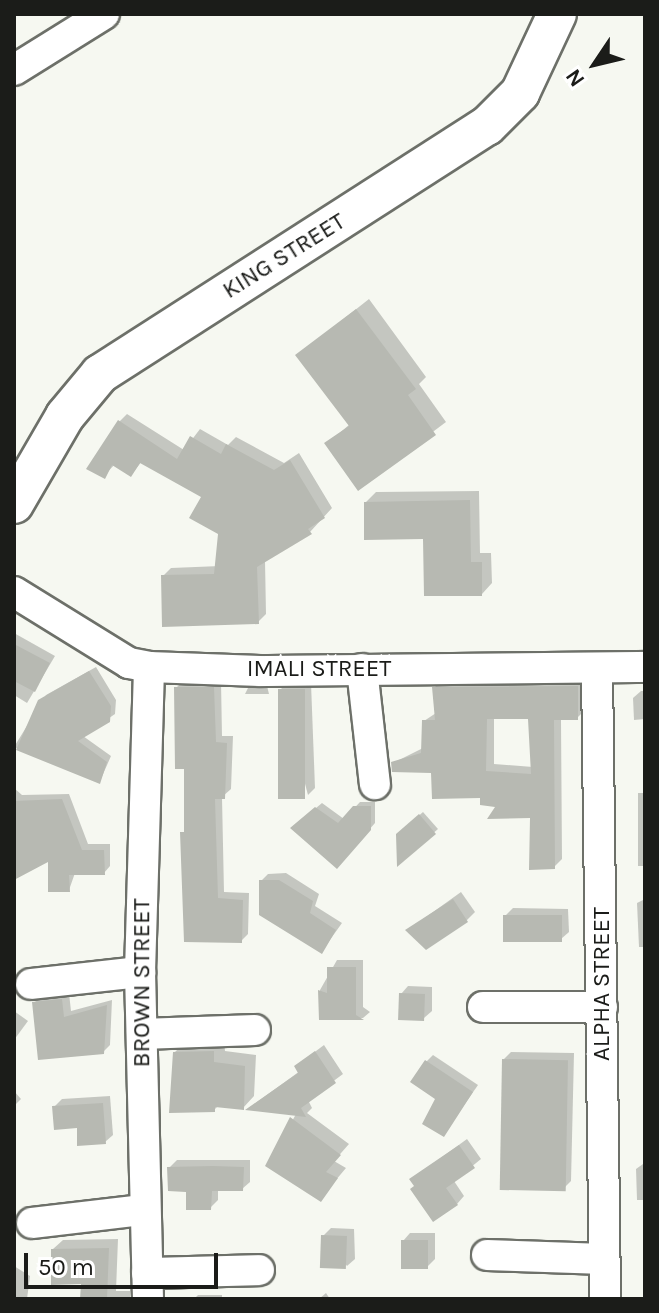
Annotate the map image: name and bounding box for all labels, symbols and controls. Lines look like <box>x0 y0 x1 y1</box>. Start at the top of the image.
north arrow <box>555 24 635 104</box>
text: N <box>560 64 591 92</box>
street label: KING STREET <box>217 207 351 305</box>
street label: IMALI STREET <box>247 655 391 683</box>
street label: BROWN STREET <box>128 899 156 1067</box>
street label: ALPHA STREET <box>588 907 616 1061</box>
scale bar <box>28 1237 222 1287</box>
text: 50 m <box>38 1253 94 1281</box>

